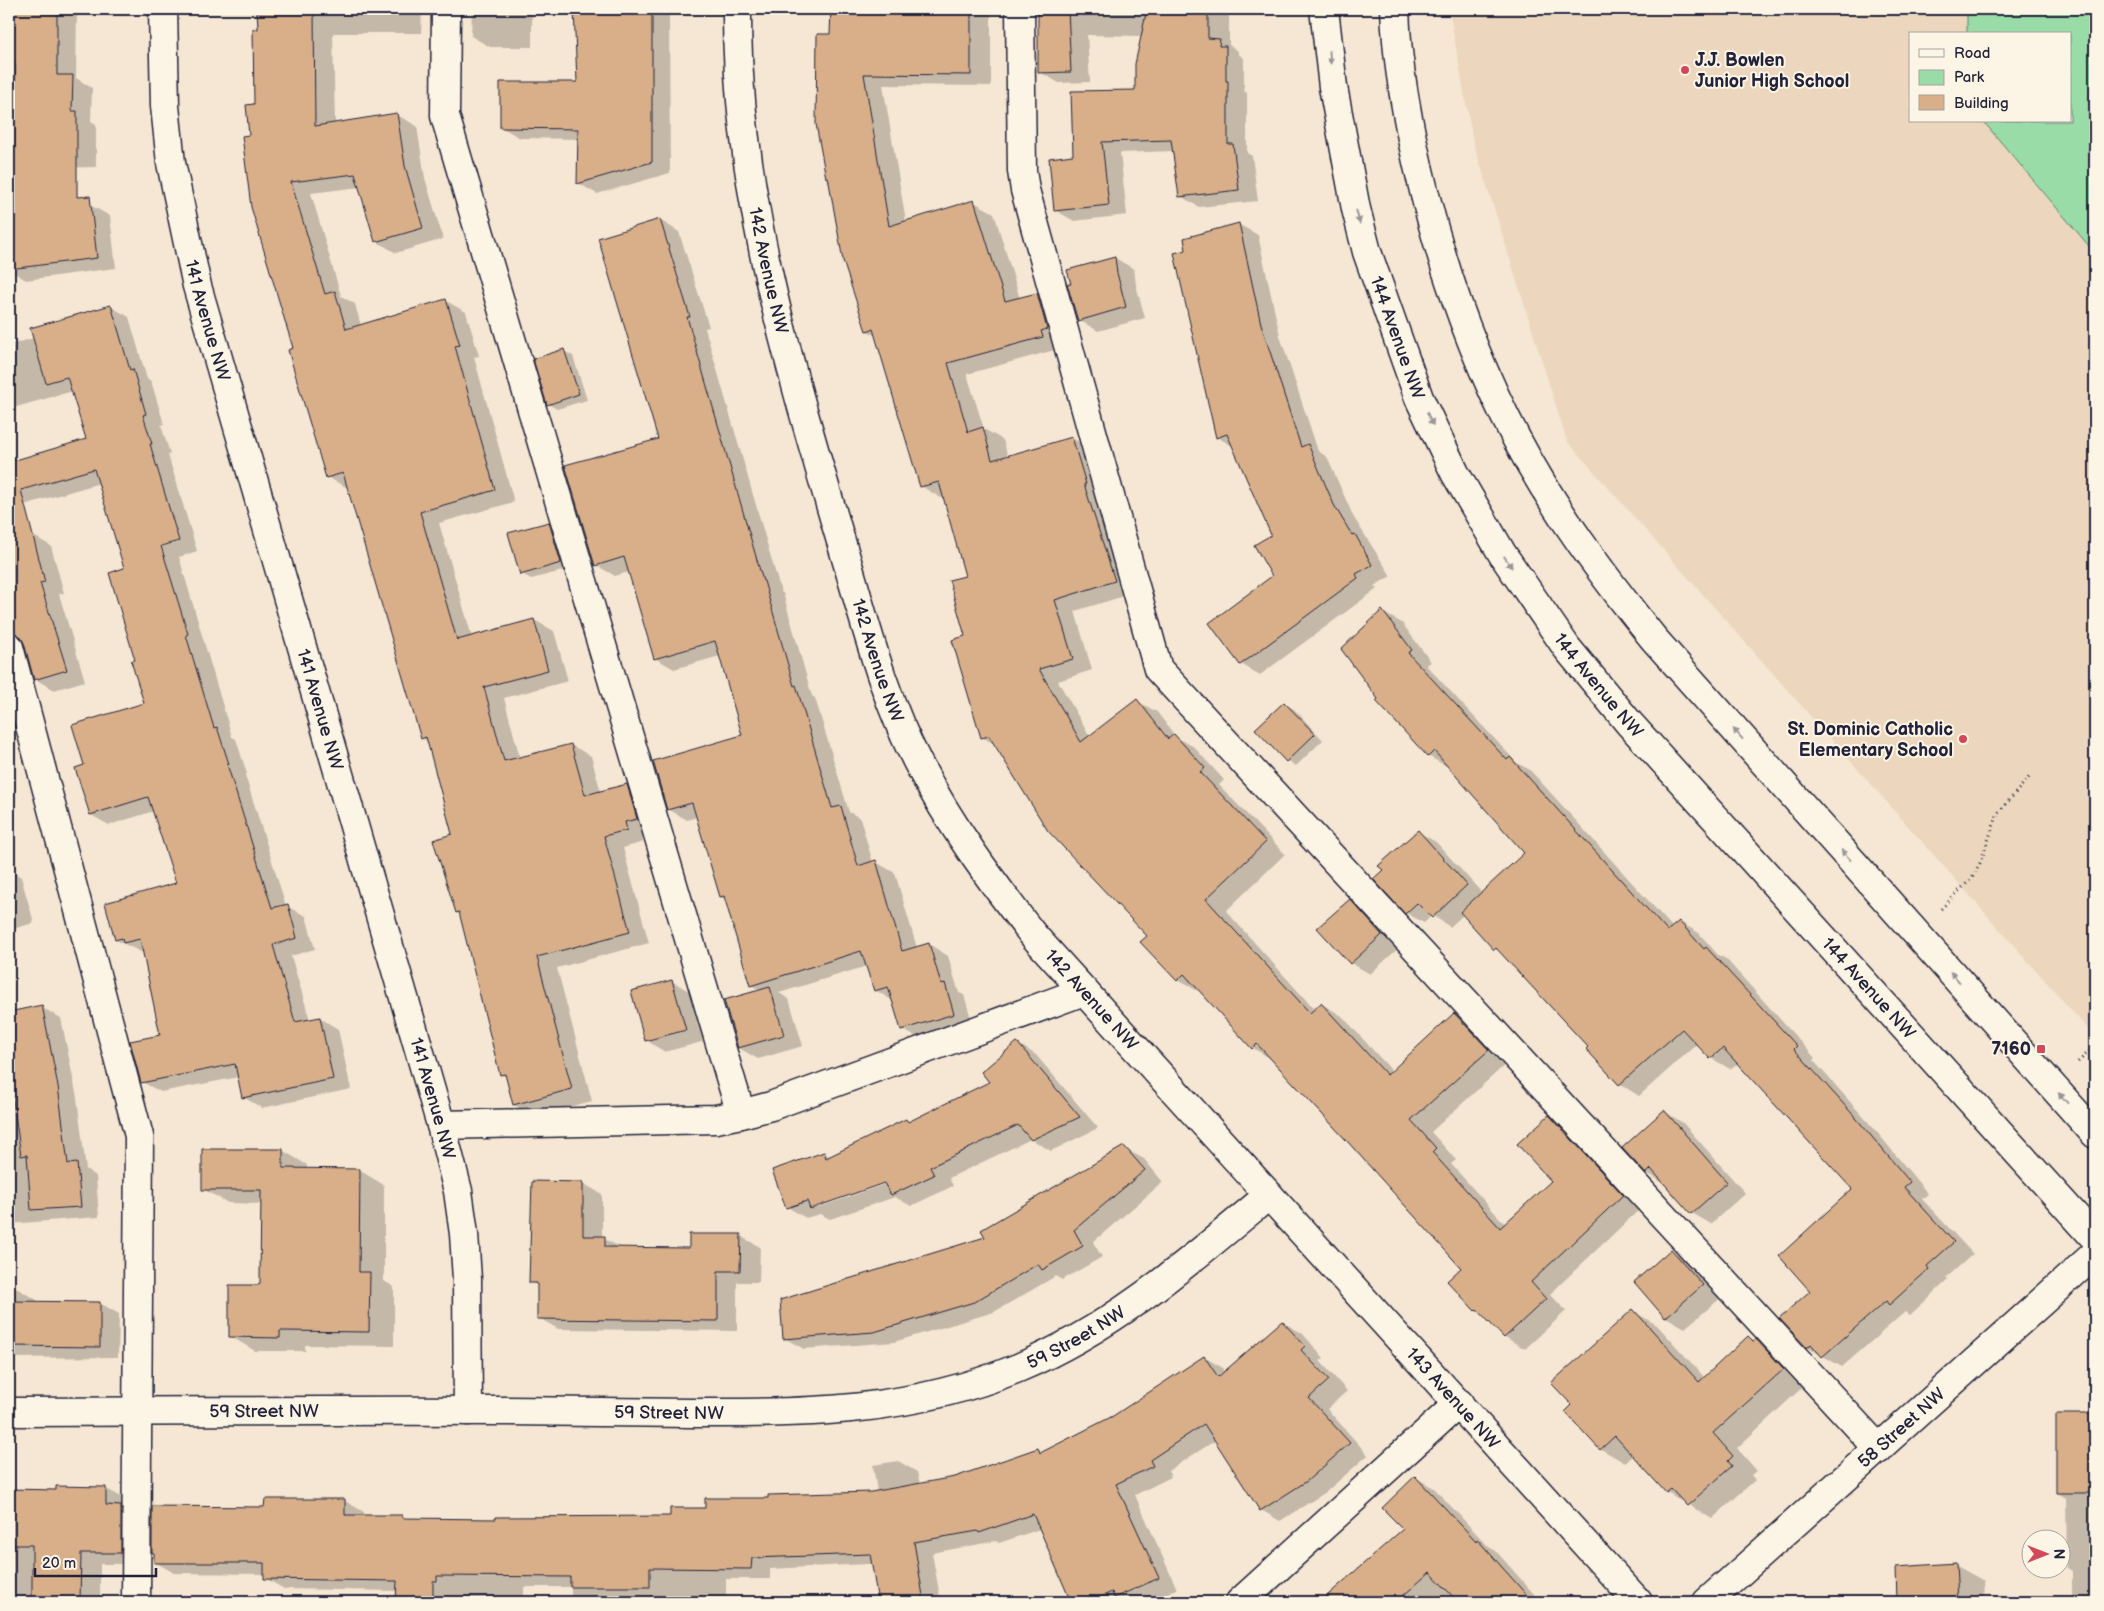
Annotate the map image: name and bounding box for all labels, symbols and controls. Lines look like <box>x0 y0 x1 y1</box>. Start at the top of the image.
legend <box>1909 32 2072 122</box>
text: Road <box>1954 44 1990 63</box>
one-way arrow <box>1326 49 1334 65</box>
place label: J.J. Bowlen Junior High School <box>1695 50 1849 92</box>
marker: J.J. Bowlen Junior High School <box>1679 64 1691 76</box>
text: Park <box>1954 68 1985 87</box>
text: Building <box>1954 94 2009 113</box>
street label: 142 Avenue NW <box>745 206 793 337</box>
one-way arrow <box>1354 210 1362 225</box>
street label: 141 Avenue NW <box>181 258 235 384</box>
street label: 144 Avenue NW <box>1366 273 1429 403</box>
one-way arrow <box>1425 412 1434 427</box>
one-way arrow <box>1503 555 1513 568</box>
street label: 142 Avenue NW <box>848 596 908 726</box>
street label: 144 Avenue NW <box>1549 629 1648 742</box>
street label: 141 Avenue NW <box>293 646 348 773</box>
place label: St. Dominic Catholic Elementary School <box>1788 719 1953 761</box>
one-way arrow <box>1732 729 1744 741</box>
marker: St. Dominic Catholic Elementary School <box>1957 733 1969 745</box>
one-way arrow <box>1840 850 1852 862</box>
street label: 144 Avenue NW <box>1818 933 1920 1044</box>
street label: 142 Avenue NW <box>1041 945 1143 1055</box>
one-way arrow <box>1949 970 1960 983</box>
street label: 141 Avenue NW <box>406 1035 460 1162</box>
place label: 7160 <box>1991 1039 2031 1060</box>
marker: 7160 <box>2035 1043 2047 1055</box>
one-way arrow <box>2057 1092 2069 1104</box>
street label: 59 Street NW <box>1024 1301 1130 1373</box>
street label: 143 Avenue NW <box>1402 1343 1505 1454</box>
street label: 58 Street NW <box>1853 1383 1950 1472</box>
street label: 59 Street NW <box>209 1400 319 1422</box>
street label: 59 Street NW <box>614 1402 725 1424</box>
north arrow <box>2022 1528 2072 1578</box>
scale bar <box>35 1546 156 1578</box>
text: N <box>2050 1549 2067 1559</box>
text: 20 m <box>42 1554 76 1573</box>

